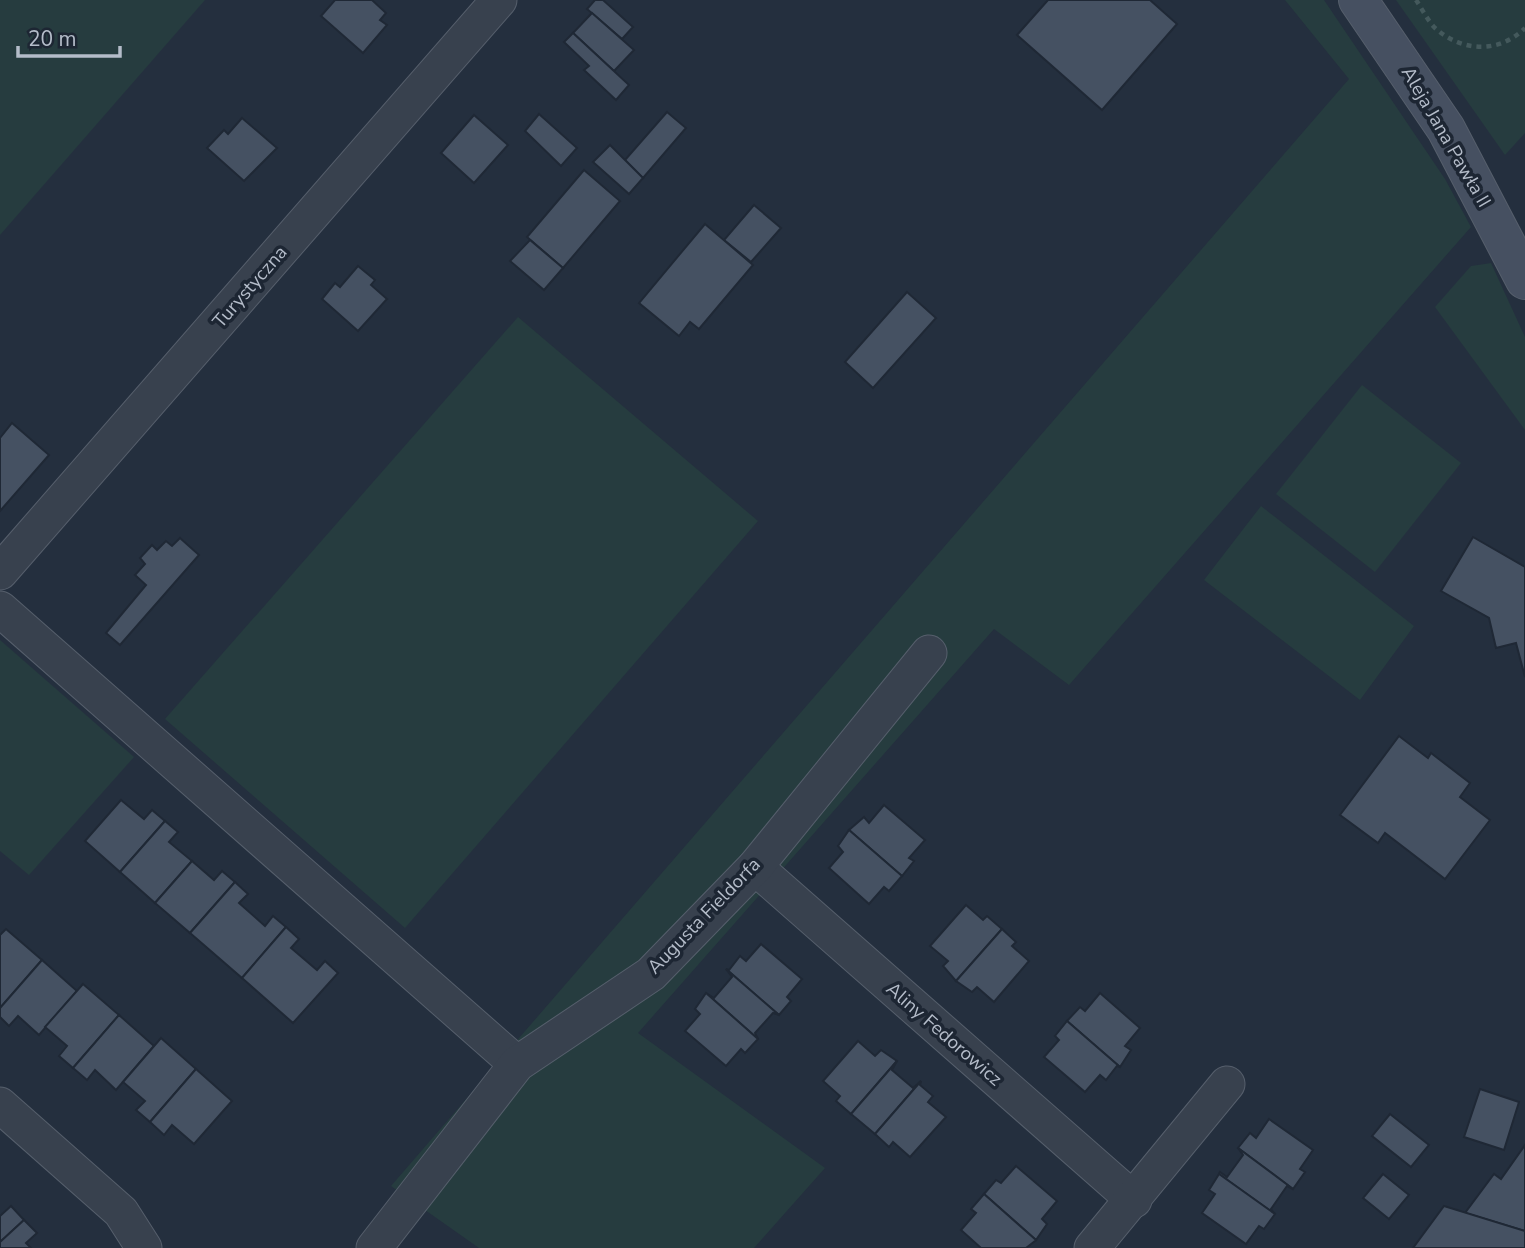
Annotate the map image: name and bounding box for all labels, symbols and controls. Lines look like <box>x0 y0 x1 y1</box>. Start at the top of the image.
scale bar <box>18 14 119 58</box>
text: 20 m <box>28 25 77 53</box>
street label: Aleja Jana Pawła II <box>1395 62 1497 212</box>
street label: Turystyczna <box>207 240 293 334</box>
street label: Augusta Fieldorfa <box>642 852 766 980</box>
street label: Aliny Fedorowicz <box>880 976 1008 1092</box>

